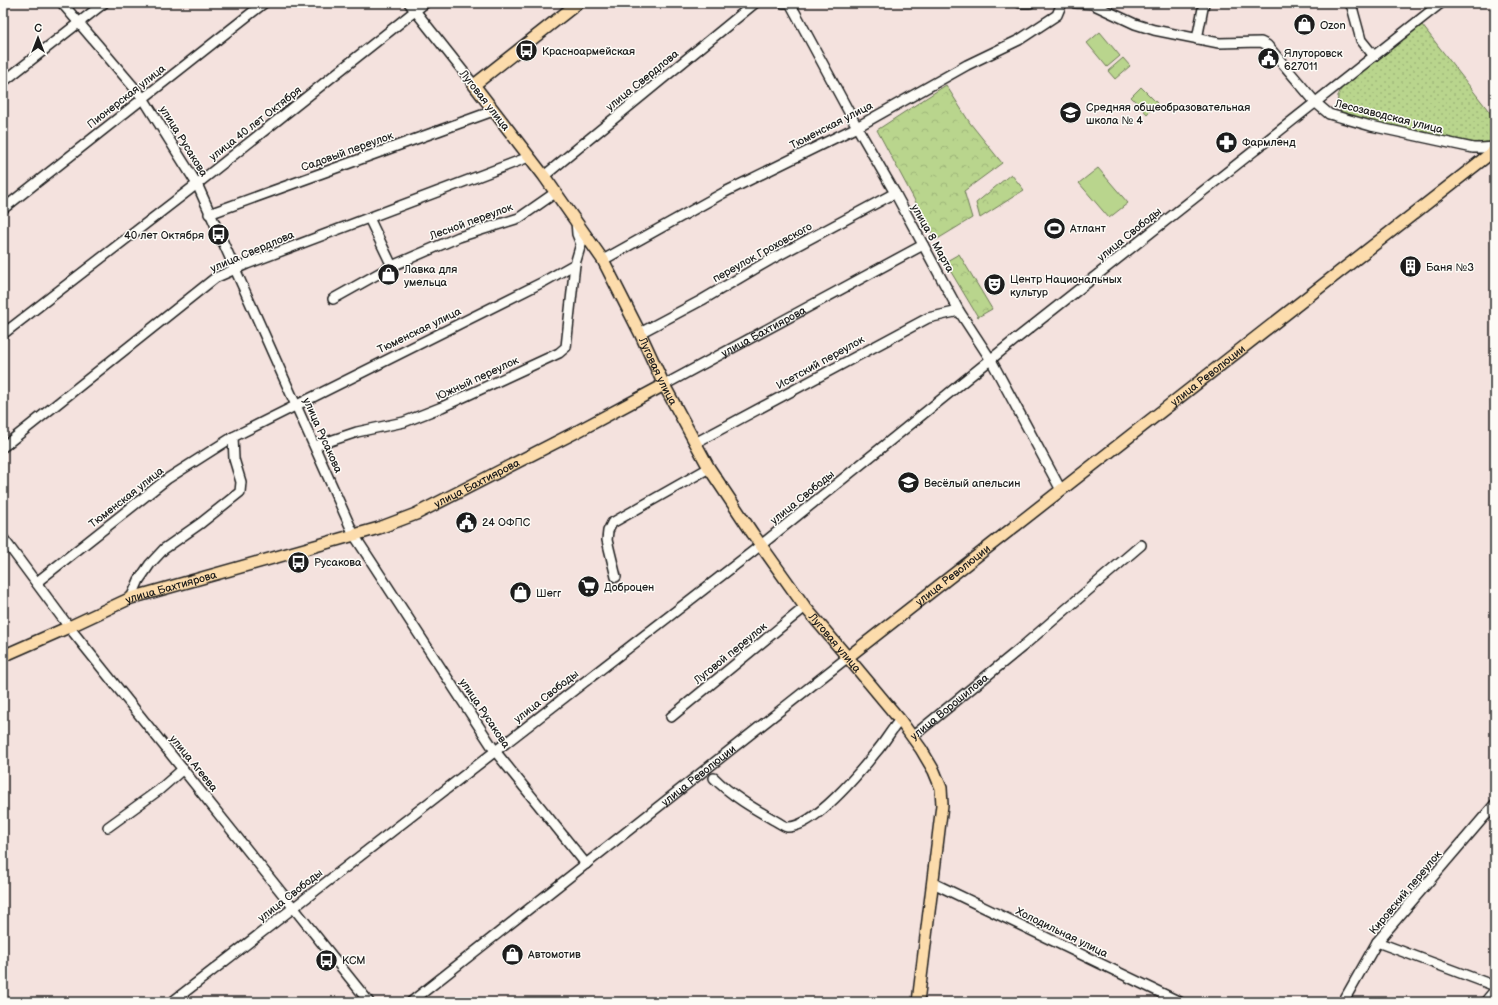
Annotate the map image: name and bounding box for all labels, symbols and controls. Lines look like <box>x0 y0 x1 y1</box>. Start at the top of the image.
shop icon: Ozon <box>1292 12 1318 38</box>
north arrow <box>18 18 58 58</box>
place label: Ozon <box>1320 19 1346 32</box>
text: С <box>34 22 42 35</box>
bus stop icon: Красноармейская <box>514 38 540 64</box>
place label: Красноармейская <box>542 45 635 58</box>
public building icon: Ялуторовск 627011 <box>1256 46 1282 72</box>
street label: улица Свердлова <box>603 47 682 114</box>
place label: Ялуторовск 627011 <box>1284 47 1343 73</box>
street label: Пионерская улица <box>85 61 168 131</box>
street label: Луговая улица <box>456 67 513 134</box>
street label: улица 40 лет Октября <box>207 83 304 163</box>
street label: Лесозаводская улица <box>1333 97 1445 136</box>
street label: Тюменская улица <box>788 99 875 152</box>
school or university icon: Средняя общеобразовательная школа № 4 <box>1057 100 1083 126</box>
place label: Средняя общеобразовательная школа № 4 <box>1086 101 1250 127</box>
street label: улица Русакова <box>157 103 211 179</box>
street label: Садовый переулок <box>299 129 395 174</box>
pharmacy icon: Фармленд <box>1213 129 1239 155</box>
place label: Фармленд <box>1242 136 1296 149</box>
street label: Лесной переулок <box>427 200 515 243</box>
street label: улица 8 Марта <box>908 202 957 275</box>
street label: улица Свободы <box>1095 205 1164 264</box>
sports icon: Атлант <box>1042 215 1068 241</box>
street label: переулок Гроховского <box>710 220 814 285</box>
bus stop icon: 40 лет Октября <box>206 222 232 248</box>
place label: Атлант <box>1069 222 1106 235</box>
street label: улица Свердлова <box>208 228 296 275</box>
place label: 40 лет Октября <box>124 229 204 242</box>
building icon: Баня №3 <box>1398 254 1424 280</box>
place label: Баня №3 <box>1426 261 1474 274</box>
shop icon: Лавка для умельца <box>375 262 401 288</box>
place label: Лавка для умельца <box>403 263 457 289</box>
theatre icon: Центр Национальных культур <box>982 272 1008 298</box>
place label: Центр Национальных культур <box>1010 273 1122 299</box>
street label: улица Бахтиярова <box>719 303 809 360</box>
street label: Тюменская улица <box>375 304 464 356</box>
street label: Исетский переулок <box>774 333 867 392</box>
street label: Луговая улица <box>635 334 680 408</box>
street label: улица Революции <box>1168 342 1248 409</box>
street label: Южный переулок <box>434 354 521 403</box>
street label: улица Русакова <box>300 396 345 475</box>
street label: улица Бахтиярова <box>432 456 522 511</box>
street label: Тюменская улица <box>86 464 167 531</box>
street label: улица Свободы <box>768 468 837 527</box>
school or university icon: Весёлый апельсин <box>895 470 921 496</box>
place label: Весёлый апельсин <box>924 477 1020 490</box>
public building icon: 24 ОФПС <box>454 509 480 535</box>
place label: 24 ОФПС <box>482 516 531 529</box>
street label: улица Революции <box>913 542 993 609</box>
bus stop icon: Русакова <box>286 549 312 575</box>
place label: Русакова <box>314 556 362 569</box>
street label: улица Бахтиярова <box>123 568 219 607</box>
supermarket icon: Доброцен <box>576 574 602 600</box>
shop icon: Шегг <box>507 580 533 606</box>
place label: Доброцен <box>604 581 654 594</box>
place label: Шегг <box>536 587 562 600</box>
street label: Луговая улица <box>805 610 864 676</box>
street label: Луговой переулок <box>690 620 770 687</box>
street label: улица Свободы <box>511 667 581 726</box>
street label: улица Ворошилова <box>908 671 992 743</box>
street label: улица Русакова <box>457 676 513 751</box>
street label: улица Агеева <box>167 732 221 795</box>
street label: улица Революции <box>659 742 738 809</box>
street label: Кировский переулок <box>1367 848 1444 937</box>
street label: улица Свободы <box>255 866 325 925</box>
street label: Холодильная улица <box>1014 905 1110 961</box>
shop icon: Автомотив <box>500 941 526 967</box>
bus stop icon: КСМ <box>313 947 339 973</box>
place label: Автомотив <box>527 948 581 961</box>
place label: КСМ <box>342 954 366 967</box>

